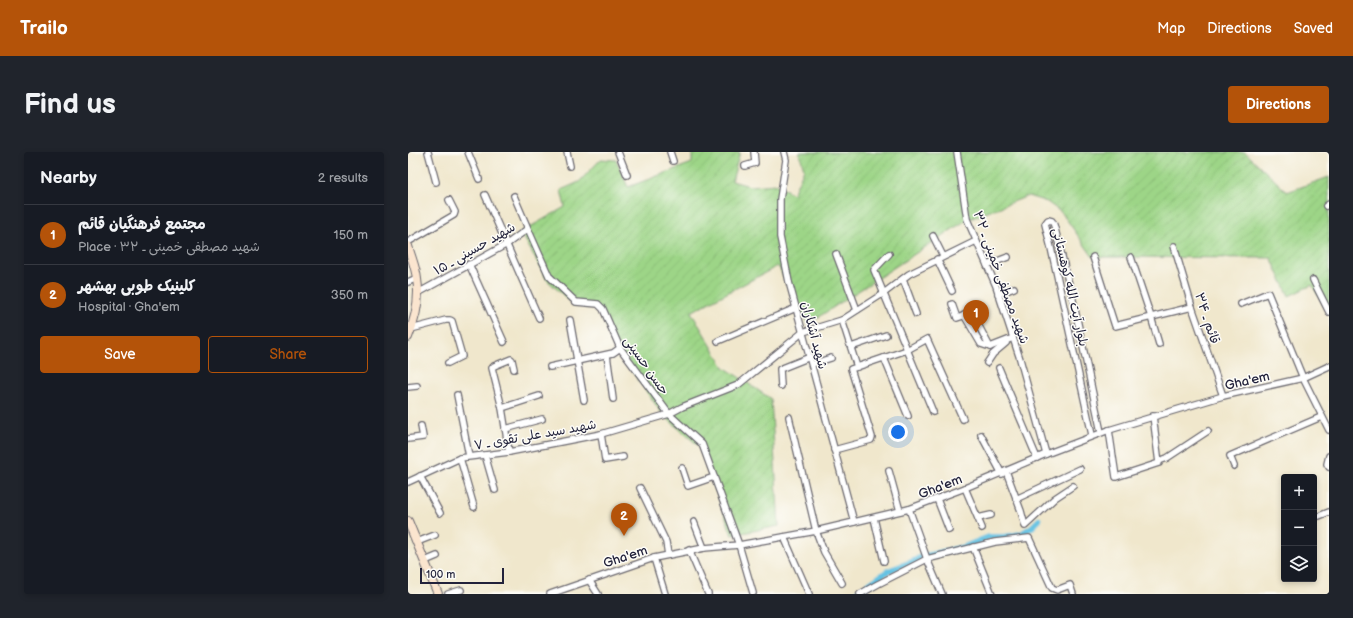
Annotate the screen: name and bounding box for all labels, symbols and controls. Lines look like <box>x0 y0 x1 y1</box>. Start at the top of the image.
text: Trailo <box>20 17 68 40</box>
text: Map <box>1157 20 1185 37</box>
text: Directions <box>1207 20 1272 37</box>
text: Saved <box>1294 20 1333 37</box>
button: Directions <box>1228 86 1329 123</box>
text: Find us <box>24 88 116 121</box>
text: Nearby <box>40 168 97 188</box>
text: 2 results <box>318 170 368 186</box>
street label: شهید مصطفی خمینی ـ ۳۲ <box>969 209 1033 346</box>
text: مجتمع فرهنگیان قائم <box>78 215 206 234</box>
street label: شهید حسینی ـ ۱۵ <box>431 219 519 280</box>
street label: بلوار آیت الله کوهستانی <box>1048 226 1091 348</box>
text: 1 <box>50 227 56 243</box>
text: 150 m <box>334 227 368 243</box>
text: Place · شهید مصطفی خمینی ـ ۳۲ <box>78 239 260 255</box>
text: کلینیک طوبی بهشهر <box>78 277 195 296</box>
text: 2 <box>49 287 57 303</box>
text: 350 m <box>331 287 368 303</box>
street label: قائم ـ ۳۴ <box>1189 291 1223 347</box>
text: Hospital · Gha'em <box>78 299 180 315</box>
street label: شهید آشکاران <box>797 300 831 371</box>
pin: 1 <box>963 300 989 333</box>
street label: حسن حسینی <box>619 333 672 399</box>
button: Save <box>40 336 200 373</box>
button: Share <box>208 336 368 373</box>
street label: Gha'em <box>1223 368 1271 394</box>
street label: شهید سید علی تقوی ـ ۷ <box>473 416 598 455</box>
your location <box>888 422 908 442</box>
street label: Gha'em <box>916 471 965 503</box>
map controls <box>1281 474 1317 582</box>
button: + <box>1281 474 1317 510</box>
pin: 2 <box>611 503 637 536</box>
button: − <box>1281 510 1317 546</box>
street label: Gha'em <box>601 542 650 572</box>
button: layers <box>1281 546 1317 582</box>
scale bar <box>420 566 504 585</box>
text: 100 m <box>426 568 455 581</box>

